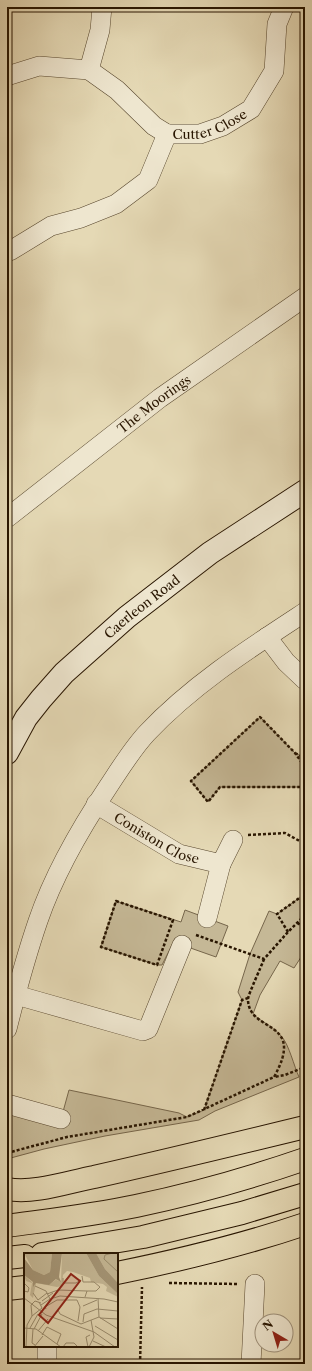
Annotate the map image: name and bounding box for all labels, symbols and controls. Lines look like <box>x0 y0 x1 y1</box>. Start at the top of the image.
street label: Cutter Close <box>172 106 250 142</box>
street label: The Moorings <box>114 371 194 437</box>
street label: Caerleon Road <box>101 571 183 642</box>
street label: Coniston Close <box>111 809 201 867</box>
inset map <box>24 1253 118 1347</box>
north arrow <box>254 1313 294 1353</box>
text: N <box>260 1316 276 1334</box>

